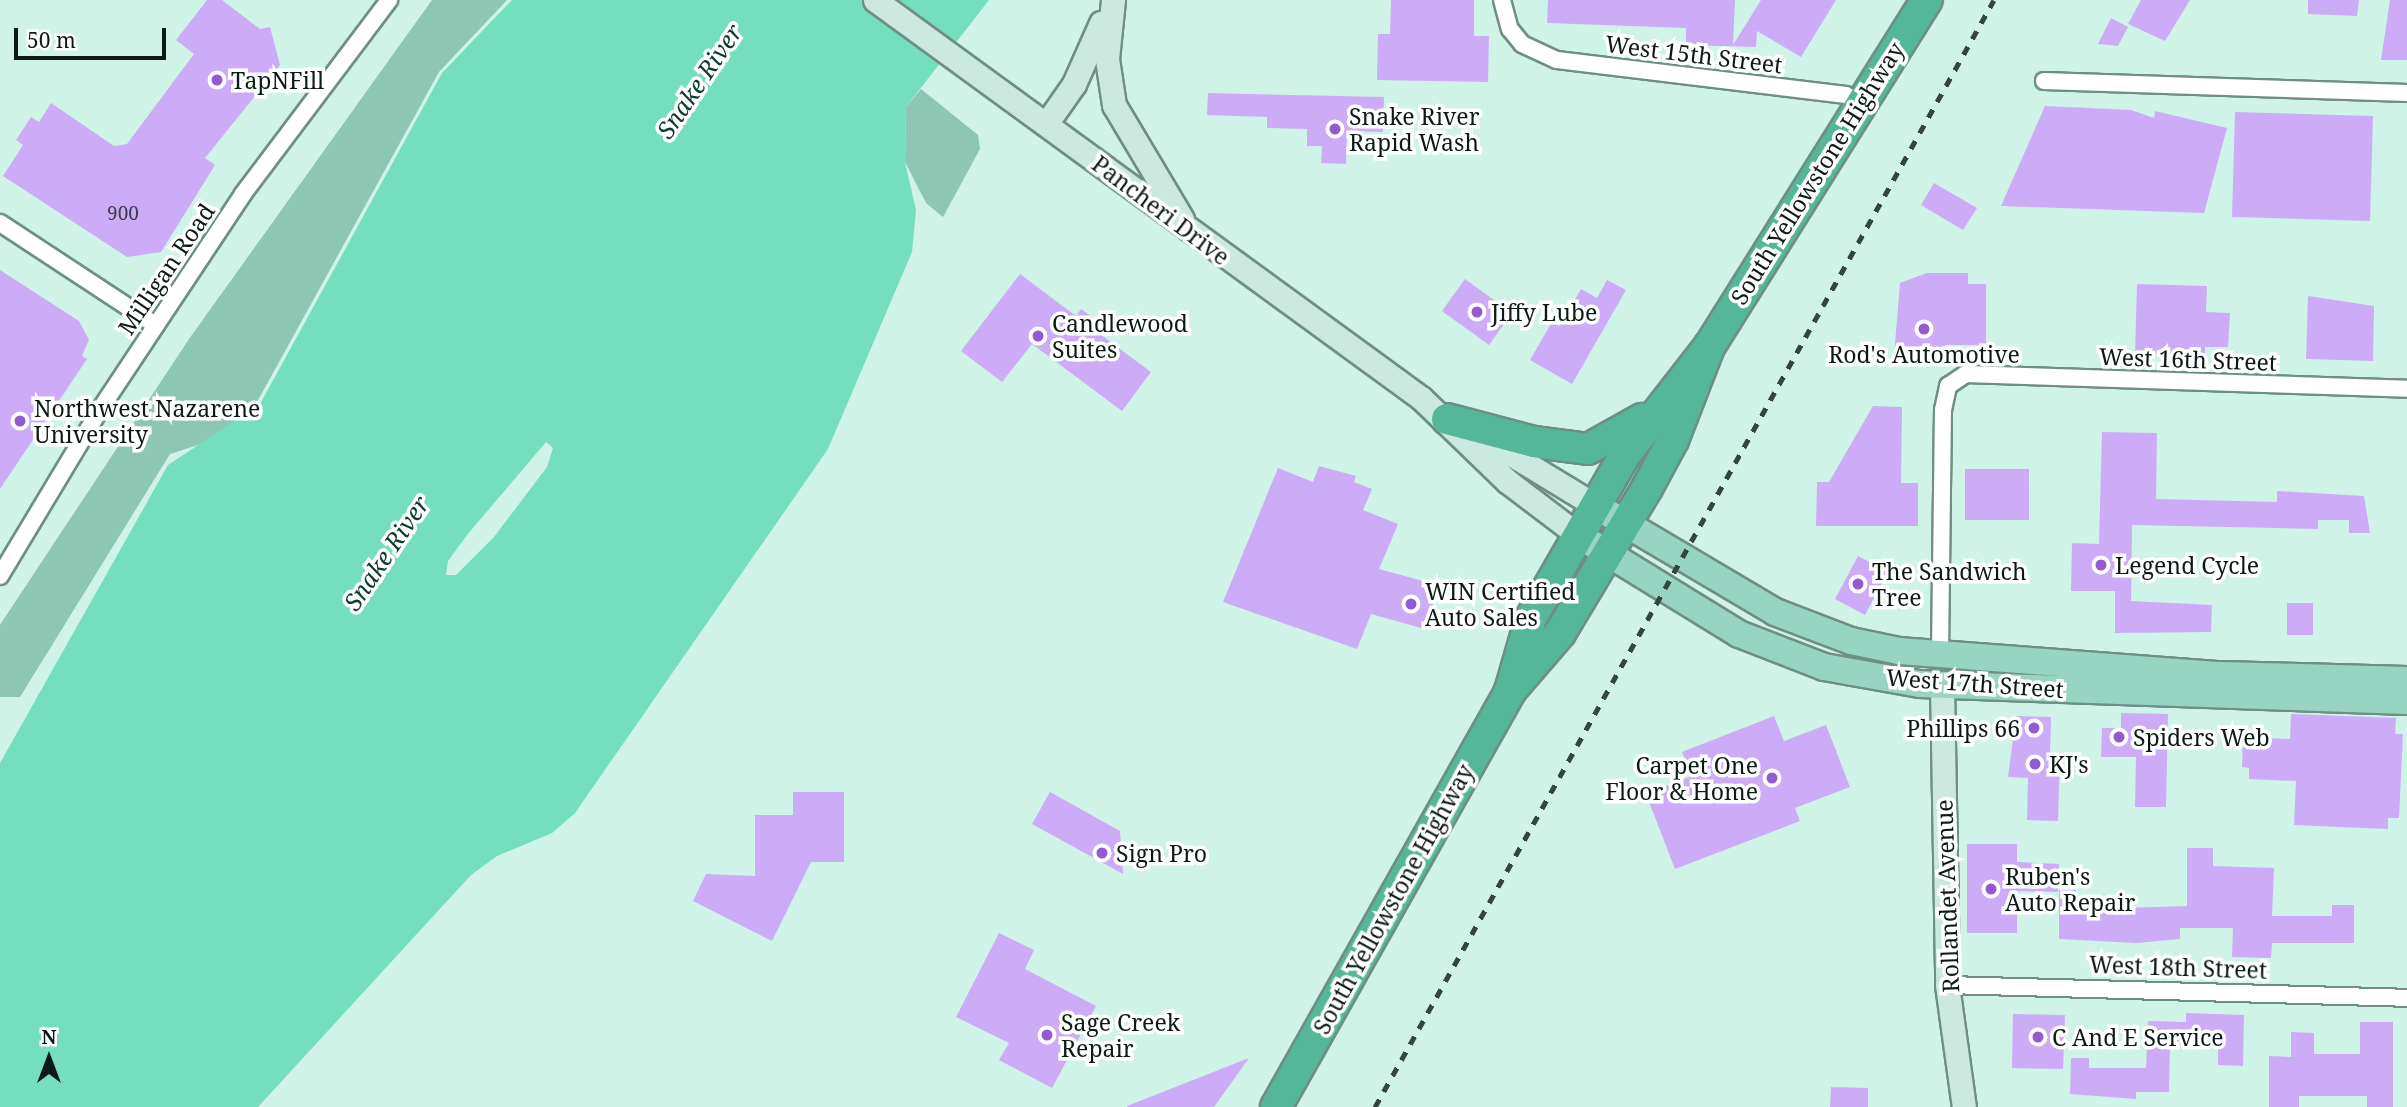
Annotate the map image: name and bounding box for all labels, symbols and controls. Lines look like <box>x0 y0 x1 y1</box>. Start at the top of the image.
scale bar <box>18 14 170 58</box>
water label: Snake River <box>650 18 748 144</box>
text: 50 m <box>27 26 76 54</box>
street label: West 15th Street <box>1604 29 1784 79</box>
street label: South Yellowstone Highway <box>1725 37 1909 309</box>
place label: TapNFill <box>231 66 324 94</box>
marker: TapNFill <box>209 72 225 88</box>
place label: Snake River Rapid Wash <box>1349 102 1479 156</box>
marker: Snake River Rapid Wash <box>1327 121 1343 137</box>
street label: Pancheri Drive <box>1087 149 1235 271</box>
street label: Milligan Road <box>112 198 220 340</box>
house number: 900 <box>107 203 139 225</box>
place label: Jiffy Lube <box>1491 298 1597 326</box>
marker: Jiffy Lube <box>1469 304 1485 320</box>
place label: Candlewood Suites <box>1052 309 1188 363</box>
marker: Rod's Automotive <box>1916 321 1932 337</box>
marker: Candlewood Suites <box>1030 328 1046 344</box>
place label: Rod's Automotive <box>1828 340 2020 368</box>
street label: West 16th Street <box>2099 342 2277 376</box>
place label: Northwest Nazarene University <box>34 394 260 448</box>
marker: Northwest Nazarene University <box>12 413 28 429</box>
water label: Snake River <box>337 490 435 616</box>
place label: Legend Cycle <box>2115 551 2259 579</box>
place label: The Sandwich Tree <box>1872 557 2027 611</box>
marker: Legend Cycle <box>2093 557 2109 573</box>
marker: The Sandwich Tree <box>1850 576 1866 592</box>
place label: WIN Certified Auto Sales <box>1425 577 1575 631</box>
marker: WIN Certified Auto Sales <box>1403 596 1419 612</box>
street label: West 17th Street <box>1885 663 2065 703</box>
place label: Phillips 66 <box>1906 714 2020 742</box>
marker: Phillips 66 <box>2026 720 2042 736</box>
place label: Spiders Web <box>2133 723 2270 751</box>
marker: Spiders Web <box>2111 729 2127 745</box>
place label: KJ's <box>2049 750 2089 778</box>
place label: Carpet One Floor & Home <box>1605 751 1758 805</box>
marker: KJ's <box>2027 756 2043 772</box>
street label: South Yellowstone Highway <box>1307 759 1479 1039</box>
marker: Carpet One Floor & Home <box>1764 770 1780 786</box>
street label: Rollandet Avenue <box>1930 799 1964 993</box>
place label: Sign Pro <box>1116 839 1207 867</box>
marker: Sign Pro <box>1094 845 1110 861</box>
place label: Ruben's Auto Repair <box>2005 862 2135 916</box>
marker: Ruben's Auto Repair <box>1983 881 1999 897</box>
street label: West 18th Street <box>2089 950 2267 984</box>
place label: Sage Creek Repair <box>1061 1008 1180 1062</box>
north arrow <box>14 1023 84 1093</box>
place label: C And E Service <box>2052 1023 2224 1051</box>
text: N <box>42 1024 56 1050</box>
marker: Sage Creek Repair <box>1039 1027 1055 1043</box>
marker: C And E Service <box>2030 1029 2046 1045</box>

